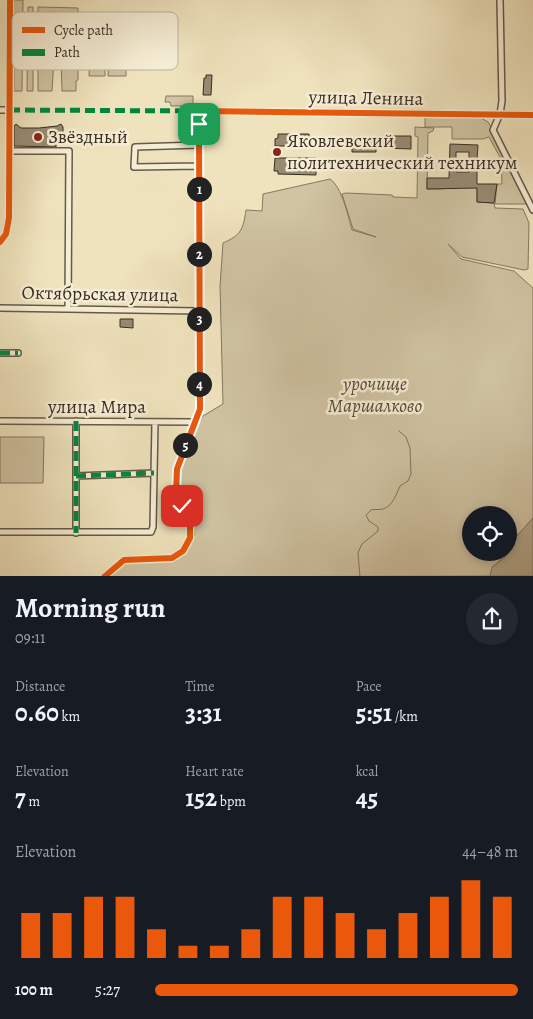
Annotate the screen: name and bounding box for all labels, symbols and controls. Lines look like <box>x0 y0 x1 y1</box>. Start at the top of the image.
legend <box>12 12 178 70</box>
text: Cycle path <box>54 21 114 40</box>
text: Path <box>54 43 81 62</box>
street label: улица Ленина <box>307 84 424 112</box>
pin <box>178 103 220 145</box>
icon: arrive <box>185 110 213 138</box>
place label: Звёздный <box>48 124 128 150</box>
place label: Яковлевский политехнический техникум <box>287 128 518 176</box>
marker: Звёздный <box>32 131 44 143</box>
marker: Яковлевский политехнический техникум <box>271 146 283 158</box>
pin: 1 <box>186 176 212 202</box>
text: 1 <box>197 180 202 199</box>
pin: 2 <box>186 242 212 266</box>
text: 2 <box>196 245 203 264</box>
street label: Октябрьская улица <box>21 280 179 308</box>
pin: 3 <box>186 306 212 332</box>
text: 3 <box>196 310 203 329</box>
park label: урочище Маршалково <box>328 371 422 419</box>
pin: 4 <box>186 372 212 396</box>
text: 4 <box>196 375 203 394</box>
street label: улица Мира <box>47 394 146 420</box>
pin: 5 <box>172 432 198 458</box>
text: 5 <box>183 436 188 455</box>
pin <box>161 485 203 527</box>
icon: check <box>168 492 196 520</box>
map controls <box>462 506 517 561</box>
button: locate <box>462 506 517 561</box>
text: Morning run <box>15 589 165 627</box>
button: share <box>466 593 518 645</box>
text: 09:11 <box>15 627 46 649</box>
text: Distance <box>15 677 65 696</box>
text: Time <box>185 677 214 696</box>
text: Pace <box>356 677 382 696</box>
text: 0.60 <box>15 696 59 730</box>
text: 3:31 <box>185 696 222 730</box>
text: 5:51 <box>356 696 392 730</box>
text: km <box>59 707 80 726</box>
text: /km <box>392 707 418 726</box>
text: Elevation <box>15 762 69 781</box>
text: Heart rate <box>185 762 244 781</box>
text: kcal <box>356 762 378 781</box>
text: 7 <box>15 781 26 815</box>
text: 152 <box>185 781 217 815</box>
text: 45 <box>356 781 378 815</box>
text: m <box>26 792 40 811</box>
text: bpm <box>217 792 246 811</box>
text: Elevation <box>15 841 76 863</box>
text: 44–48 m <box>462 841 518 863</box>
text: 100 m <box>15 979 53 1001</box>
text: 5:27 <box>95 979 120 1001</box>

